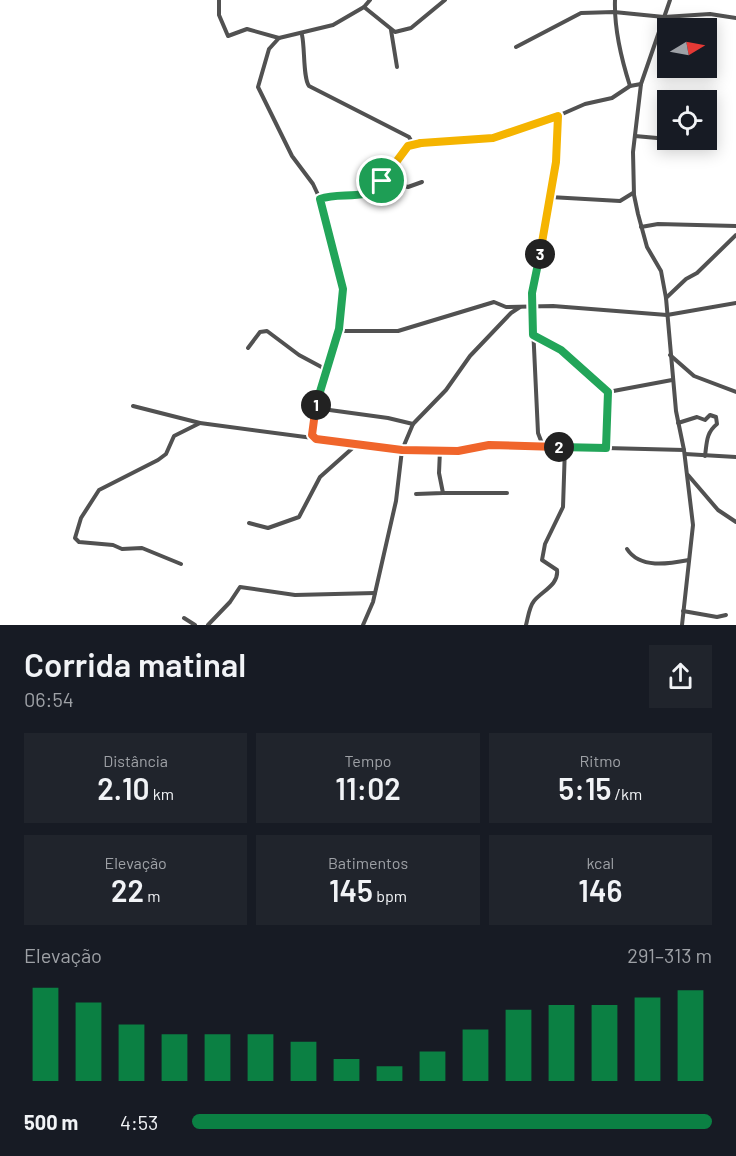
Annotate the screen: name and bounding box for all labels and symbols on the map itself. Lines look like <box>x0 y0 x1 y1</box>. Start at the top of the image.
north arrow <box>657 18 717 78</box>
pin <box>356 155 407 206</box>
pin: 3 <box>525 239 555 269</box>
pin: 1 <box>301 390 331 420</box>
pin: 2 <box>544 432 574 462</box>

